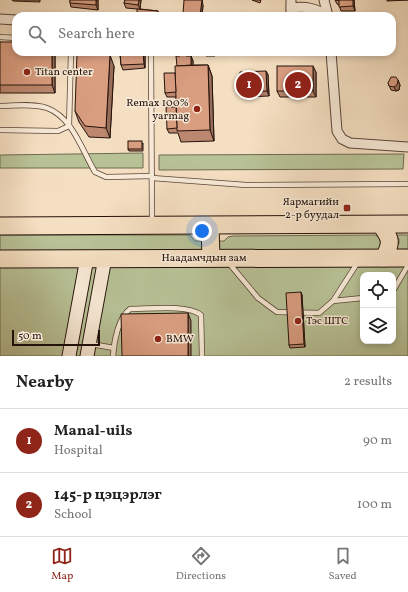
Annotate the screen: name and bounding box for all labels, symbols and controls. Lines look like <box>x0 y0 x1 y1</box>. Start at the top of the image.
search box <box>12 12 396 56</box>
icon: search <box>26 23 48 45</box>
text: Search here <box>58 24 135 45</box>
place label: Titan center <box>35 65 93 80</box>
marker: Titan center <box>22 67 32 77</box>
pin: 1 <box>236 70 262 100</box>
pin: 2 <box>285 70 311 100</box>
place label: Remax 100% yarmag <box>126 96 189 124</box>
marker: Remax 100% yarmag <box>192 104 202 114</box>
place label: Яармагийн 2-р буудал <box>283 195 339 223</box>
marker: Яармагийн 2-р буудал <box>342 203 352 213</box>
your location <box>192 221 212 241</box>
street label: Наадамчдын зам <box>162 251 247 266</box>
map controls <box>360 272 396 344</box>
button: locate <box>360 272 396 308</box>
button: layers <box>360 308 396 344</box>
place label: Тэс ШТС <box>306 314 348 329</box>
marker: Тэс ШТС <box>293 316 303 326</box>
scale bar <box>12 328 100 347</box>
text: 50 m <box>18 329 42 344</box>
place label: BMW <box>166 332 194 347</box>
marker: BMW <box>153 334 163 344</box>
text: Nearby <box>16 371 74 394</box>
text: 2 results <box>344 373 392 391</box>
text: Manal-uils <box>54 421 132 442</box>
text: 1 <box>26 432 32 450</box>
text: 90 m <box>363 432 392 450</box>
text: Hospital <box>54 442 103 460</box>
text: 145-р цэцэрлэг <box>54 485 162 506</box>
text: 2 <box>26 496 32 514</box>
text: 100 m <box>357 496 392 514</box>
text: School <box>54 506 92 524</box>
tab: Map <box>51 545 73 584</box>
tab: Directions <box>176 545 226 584</box>
tab: Saved <box>328 545 357 584</box>

